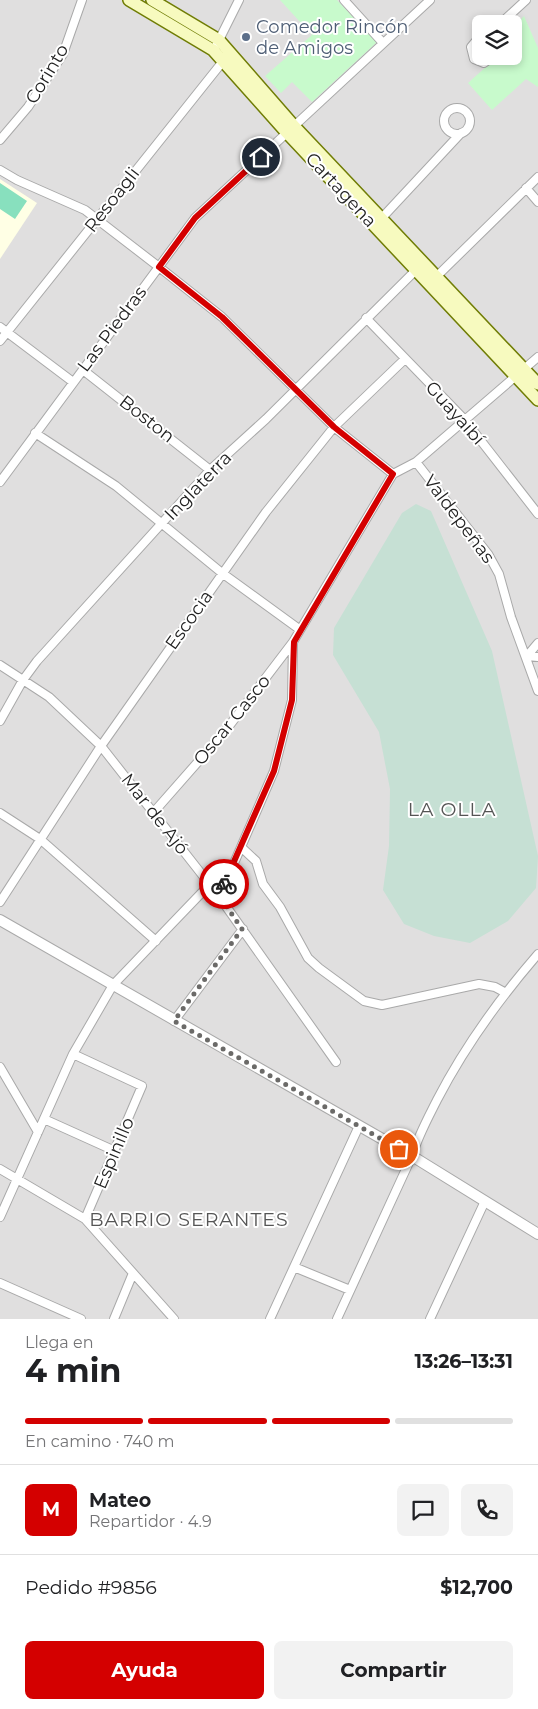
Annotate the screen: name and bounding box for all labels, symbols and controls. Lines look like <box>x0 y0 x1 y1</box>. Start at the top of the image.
map controls <box>472 15 522 65</box>
button: layers <box>472 15 522 65</box>
place label: Comedor Rincón de Amigos <box>256 16 408 59</box>
marker: Comedor Rincón de Amigos <box>240 31 252 43</box>
street label: Corinto <box>21 40 73 108</box>
pin <box>240 136 282 178</box>
icon: home <box>247 143 275 171</box>
street label: Cartagena <box>301 148 381 232</box>
street label: Resoagli <box>80 163 144 237</box>
street label: Las Piedras <box>73 282 151 376</box>
street label: Guayaibí <box>421 377 490 450</box>
street label: Boston <box>115 391 179 447</box>
street label: Inglaterra <box>160 447 236 525</box>
street label: Valdepeñas <box>419 471 499 568</box>
street label: Escocia <box>161 586 217 654</box>
street label: Oscar Casco <box>189 670 275 770</box>
street label: Mar de Ajó <box>117 769 193 859</box>
district label: LA OLLA <box>408 798 496 821</box>
courier <box>199 859 249 909</box>
icon: bike <box>210 870 238 898</box>
street label: Espinillo <box>89 1114 139 1192</box>
pin <box>378 1128 420 1170</box>
icon: bag <box>385 1135 413 1163</box>
district label: BARRIO SERANTES <box>89 1208 289 1231</box>
text: Llega en <box>25 1333 93 1352</box>
text: 13:26–13:31 <box>414 1350 513 1373</box>
text: 4 min <box>25 1351 121 1390</box>
text: En camino · 740 m <box>25 1432 174 1451</box>
button: chat <box>397 1484 449 1536</box>
button: phone <box>461 1484 513 1536</box>
text: Mateo <box>89 1489 151 1512</box>
text: M <box>42 1498 60 1521</box>
text: Repartidor · 4.9 <box>89 1512 212 1531</box>
text: Pedido #9856 <box>25 1576 157 1599</box>
text: $12,700 <box>440 1576 513 1599</box>
button: Ayuda <box>25 1641 264 1699</box>
button: Compartir <box>274 1641 513 1699</box>

